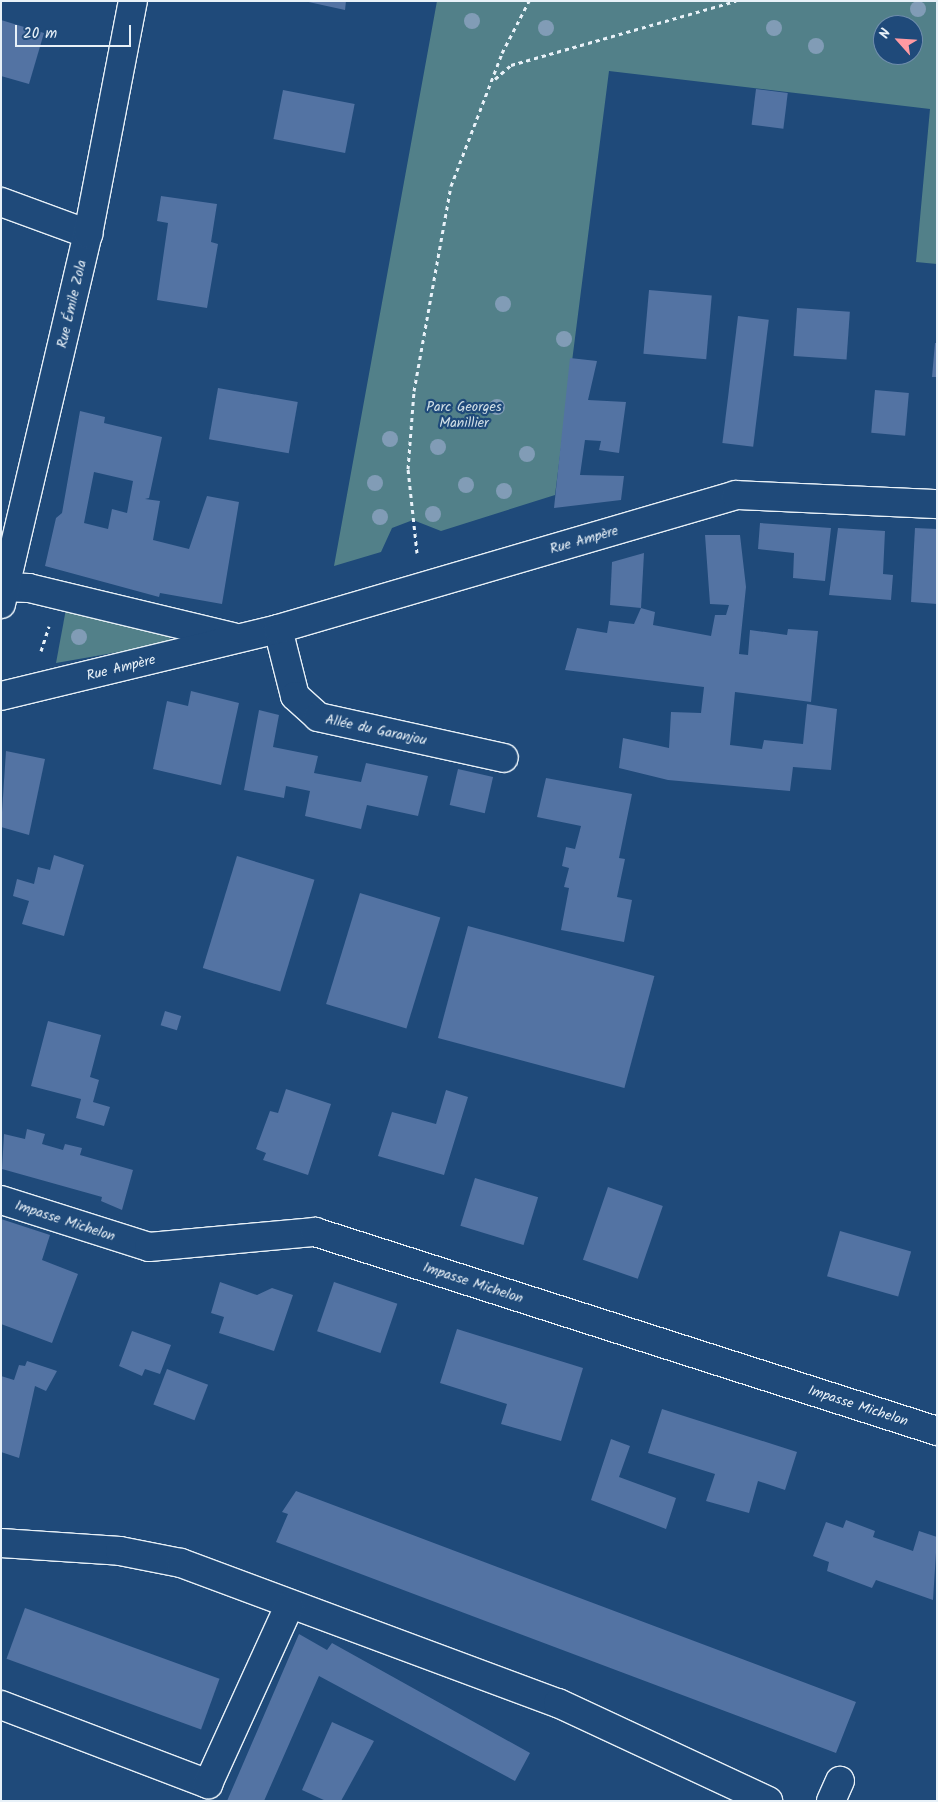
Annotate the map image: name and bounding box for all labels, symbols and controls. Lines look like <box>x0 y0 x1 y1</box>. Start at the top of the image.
scale bar <box>18 15 134 47</box>
north arrow <box>873 15 923 65</box>
text: 20 m <box>23 22 57 46</box>
text: N <box>874 25 897 43</box>
street label: Rue Émile Zola <box>54 258 90 350</box>
park label: Parc Georges Manillier <box>426 399 502 432</box>
street label: Rue Ampère <box>548 522 620 558</box>
street label: Rue Ampère <box>85 651 157 685</box>
street label: Allée du Garanjou <box>324 711 428 749</box>
street label: Impasse Michelon <box>13 1197 117 1245</box>
street label: Impasse Michelon <box>421 1259 525 1307</box>
street label: Impasse Michelon <box>806 1382 910 1430</box>

